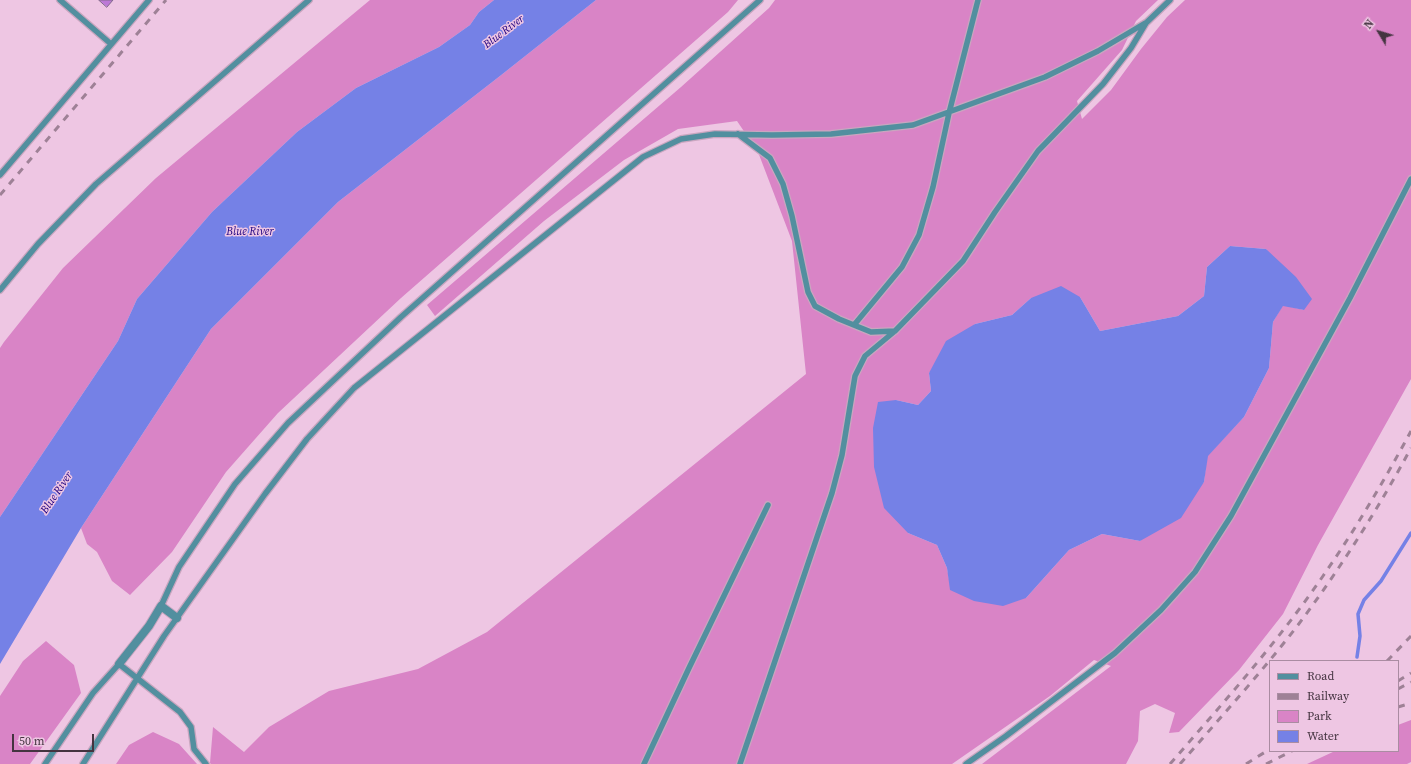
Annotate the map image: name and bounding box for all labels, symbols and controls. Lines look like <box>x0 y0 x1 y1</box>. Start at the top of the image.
water label: Blue River <box>481 12 527 52</box>
north arrow <box>1359 12 1399 52</box>
text: N <box>1361 17 1378 32</box>
water label: Blue River <box>226 225 274 239</box>
water label: Blue River <box>38 470 76 516</box>
legend <box>1269 660 1399 752</box>
text: Road <box>1307 668 1334 684</box>
text: Railway <box>1307 688 1349 704</box>
text: Park <box>1307 708 1332 724</box>
scale bar <box>14 726 96 752</box>
text: Water <box>1307 728 1339 744</box>
text: 50 m <box>19 733 45 749</box>

